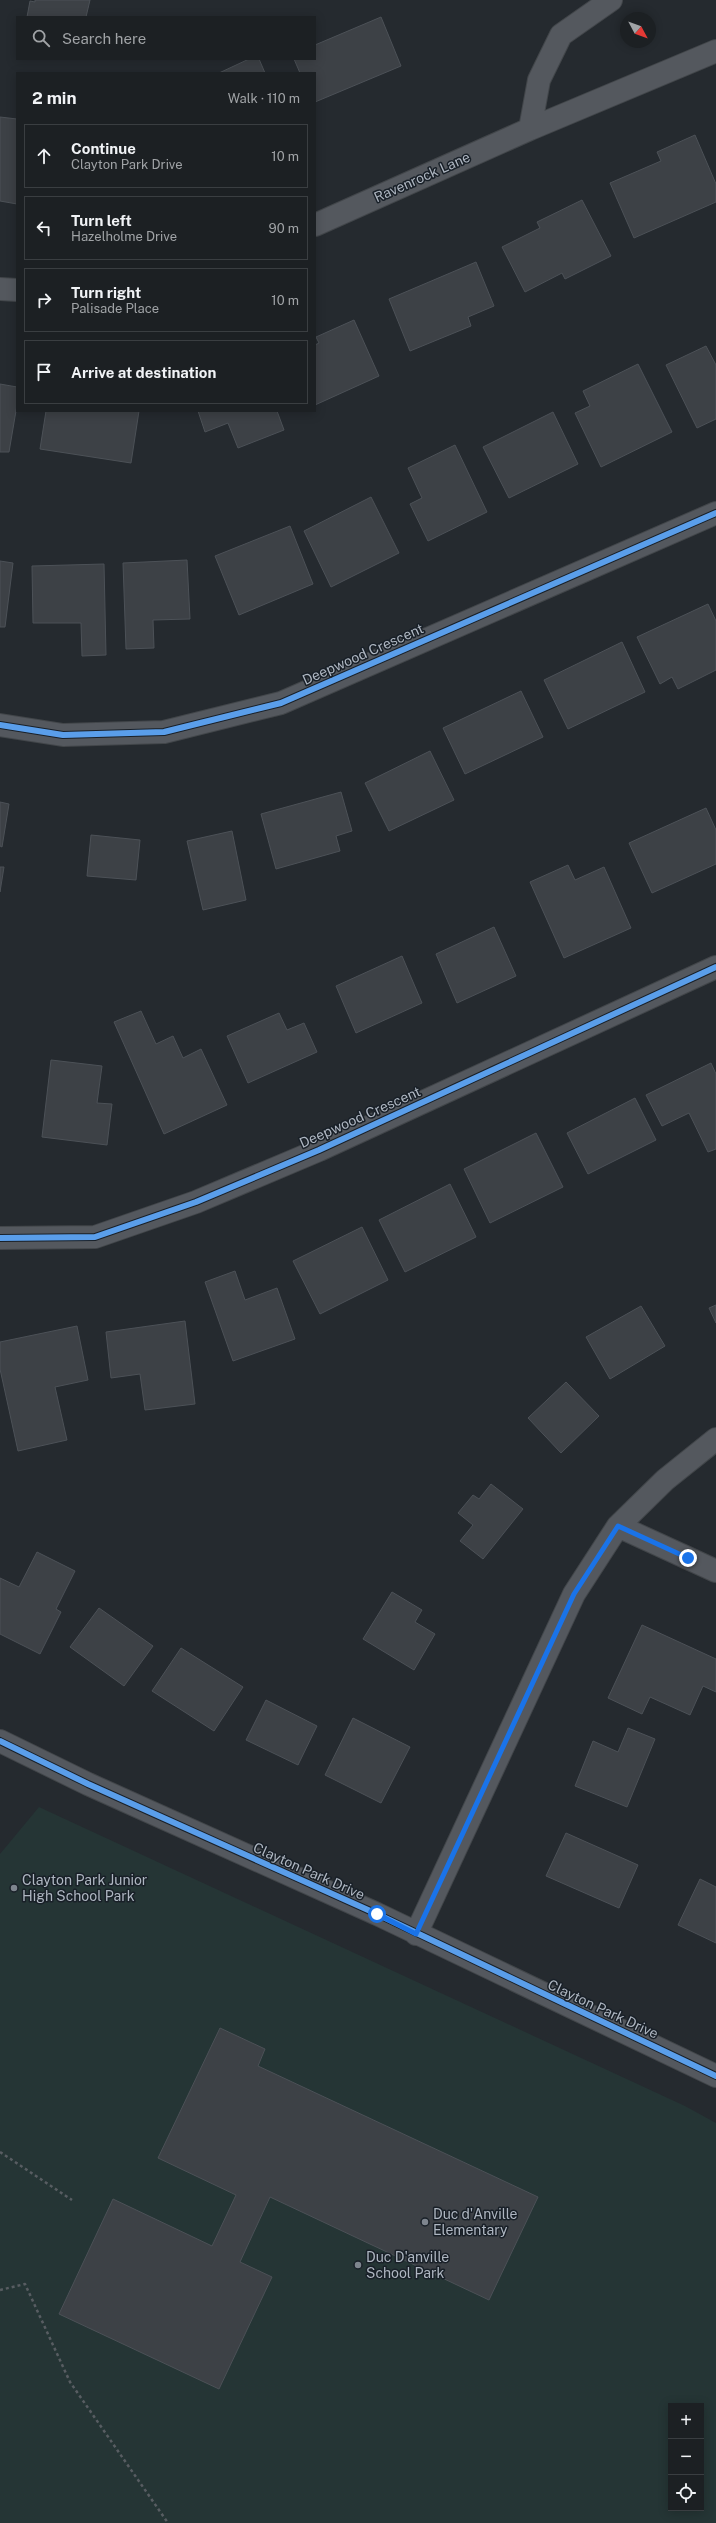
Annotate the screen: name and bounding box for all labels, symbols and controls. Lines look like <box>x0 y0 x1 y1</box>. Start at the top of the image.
north arrow <box>620 12 656 48</box>
search box <box>16 16 316 60</box>
icon: search <box>30 27 52 49</box>
text: Search here <box>62 30 146 47</box>
text: 2 min <box>32 88 77 108</box>
text: Walk · 110 m <box>228 91 300 106</box>
text: Continue <box>71 140 136 157</box>
icon: ahead <box>33 145 55 167</box>
text: 10 m <box>271 149 299 164</box>
street label: Ravenrock Lane <box>371 149 473 205</box>
text: Clayton Park Drive <box>71 157 183 172</box>
text: Turn left <box>71 212 132 229</box>
icon: left <box>33 217 55 239</box>
text: 90 m <box>269 221 299 236</box>
text: Hazelholme Drive <box>71 229 177 244</box>
text: Turn right <box>71 284 141 301</box>
icon: right <box>33 289 55 311</box>
text: 10 m <box>271 293 299 308</box>
text: Palisade Place <box>71 301 159 316</box>
icon: arrive <box>33 361 55 383</box>
text: Arrive at destination <box>71 364 216 381</box>
street label: Deepwood Crescent <box>300 620 426 688</box>
street label: Deepwood Crescent <box>297 1083 423 1151</box>
route end <box>679 1549 697 1567</box>
street label: Clayton Park Drive <box>251 1839 367 1903</box>
place label: Clayton Park Junior High School Park <box>22 1872 147 1904</box>
marker: Clayton Park Junior High School Park <box>9 1883 19 1893</box>
route start <box>368 1905 386 1923</box>
street label: Clayton Park Drive <box>545 1976 661 2042</box>
place label: Duc d'Anville Elementary <box>433 2206 518 2238</box>
marker: Duc d'Anville Elementary <box>420 2217 430 2227</box>
place label: Duc D'anville School Park <box>366 2249 449 2281</box>
marker: Duc D'anville School Park <box>353 2260 363 2270</box>
map controls <box>668 2403 704 2511</box>
button: + <box>668 2403 704 2439</box>
button: − <box>668 2439 704 2475</box>
button: locate <box>668 2475 704 2511</box>

